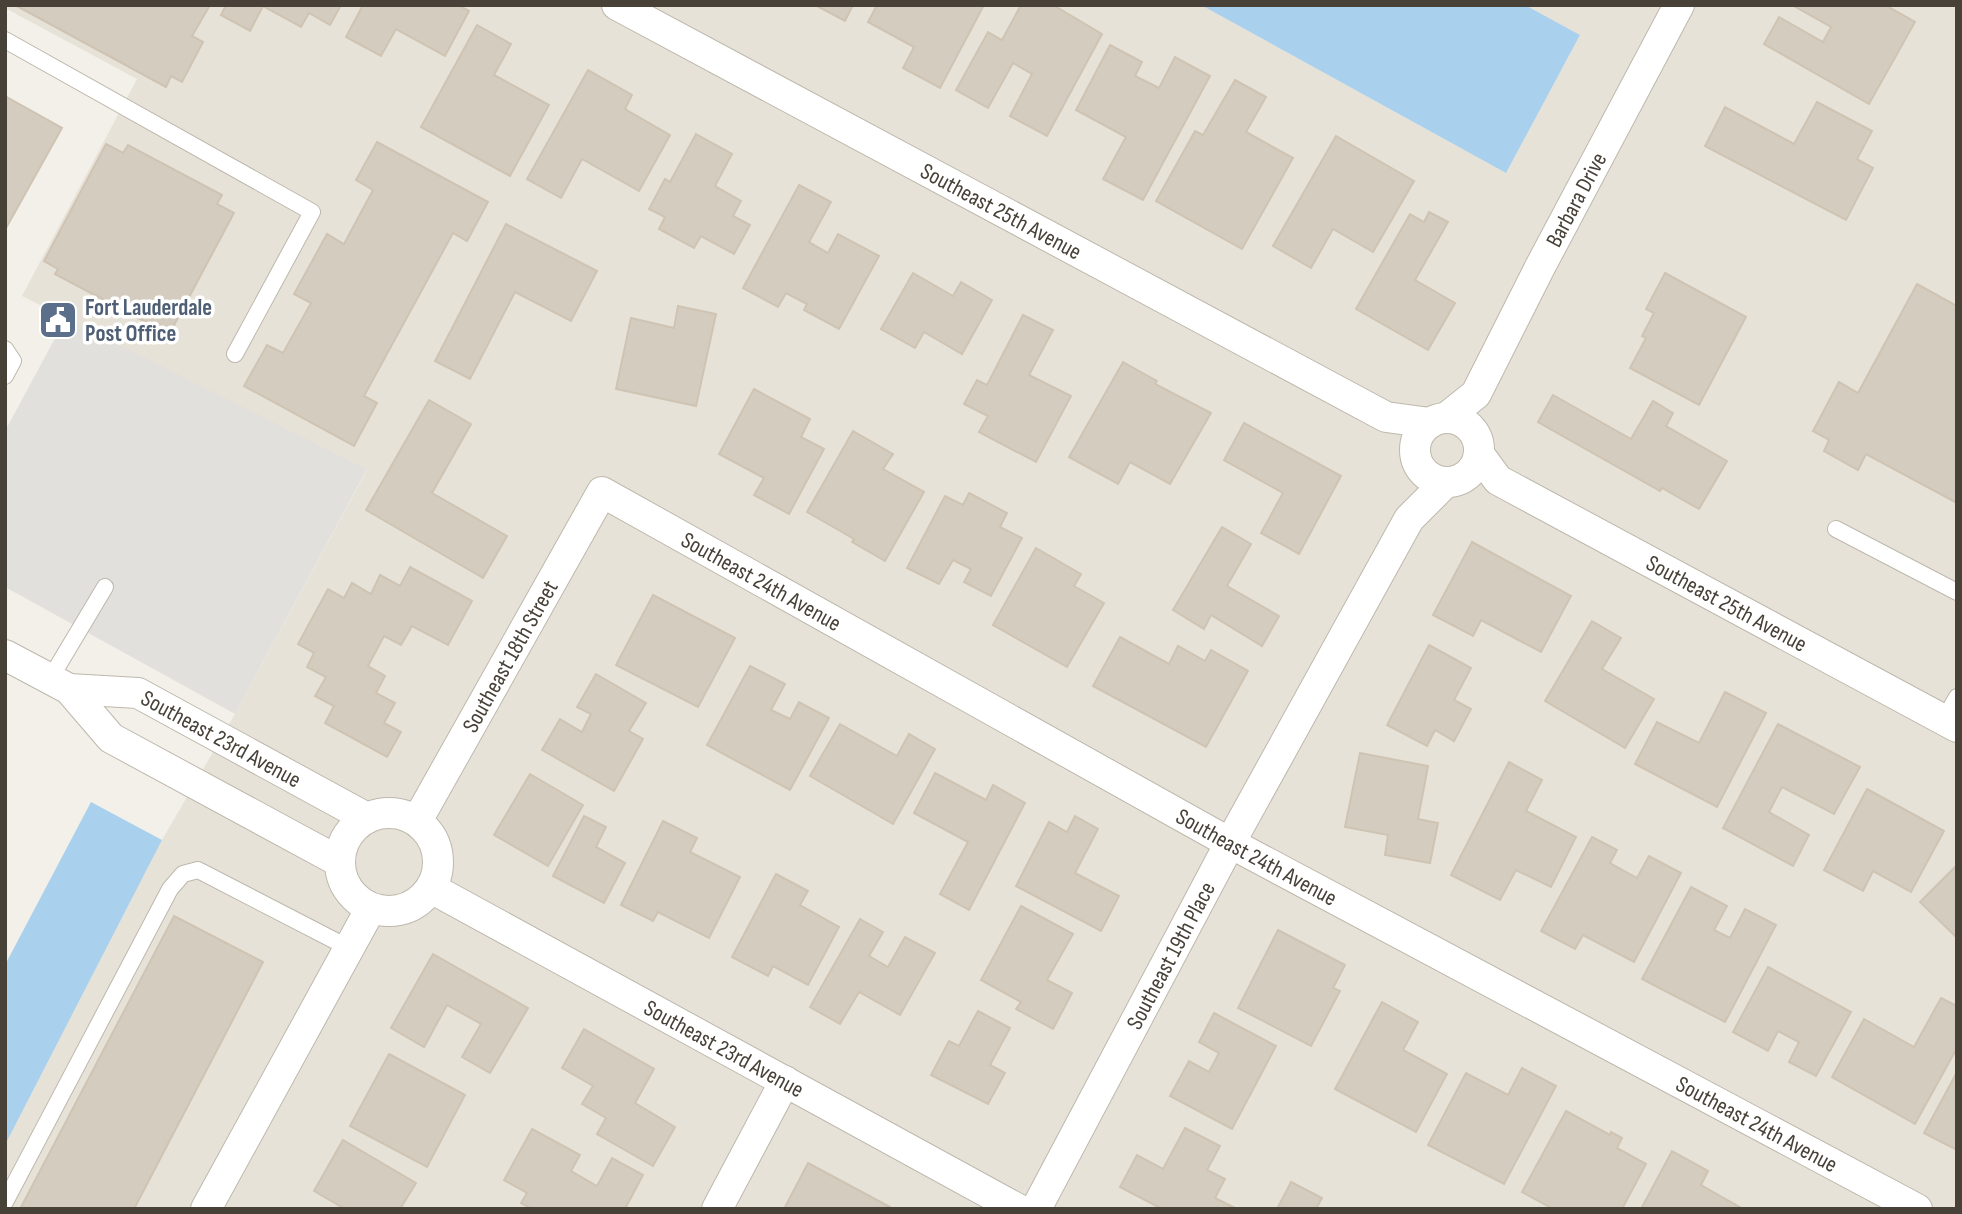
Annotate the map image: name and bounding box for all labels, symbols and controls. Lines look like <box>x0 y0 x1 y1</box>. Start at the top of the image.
street label: Barbara Drive <box>1540 148 1613 252</box>
street label: Southeast 25th Avenue <box>916 157 1086 266</box>
place label: Fort Lauderdale Post Office <box>85 294 212 348</box>
public building icon: Fort Lauderdale Post Office <box>37 299 79 341</box>
street label: Southeast 24th Avenue <box>676 526 846 638</box>
street label: Southeast 25th Avenue <box>1641 549 1812 659</box>
street label: Southeast 18th Street <box>457 576 564 738</box>
street label: Southeast 23rd Avenue <box>136 684 306 794</box>
street label: Southeast 24th Avenue <box>1171 803 1342 912</box>
street label: Southeast 19th Place <box>1121 877 1222 1035</box>
street label: Southeast 23rd Avenue <box>639 994 808 1104</box>
street label: Southeast 24th Avenue <box>1671 1070 1842 1179</box>

